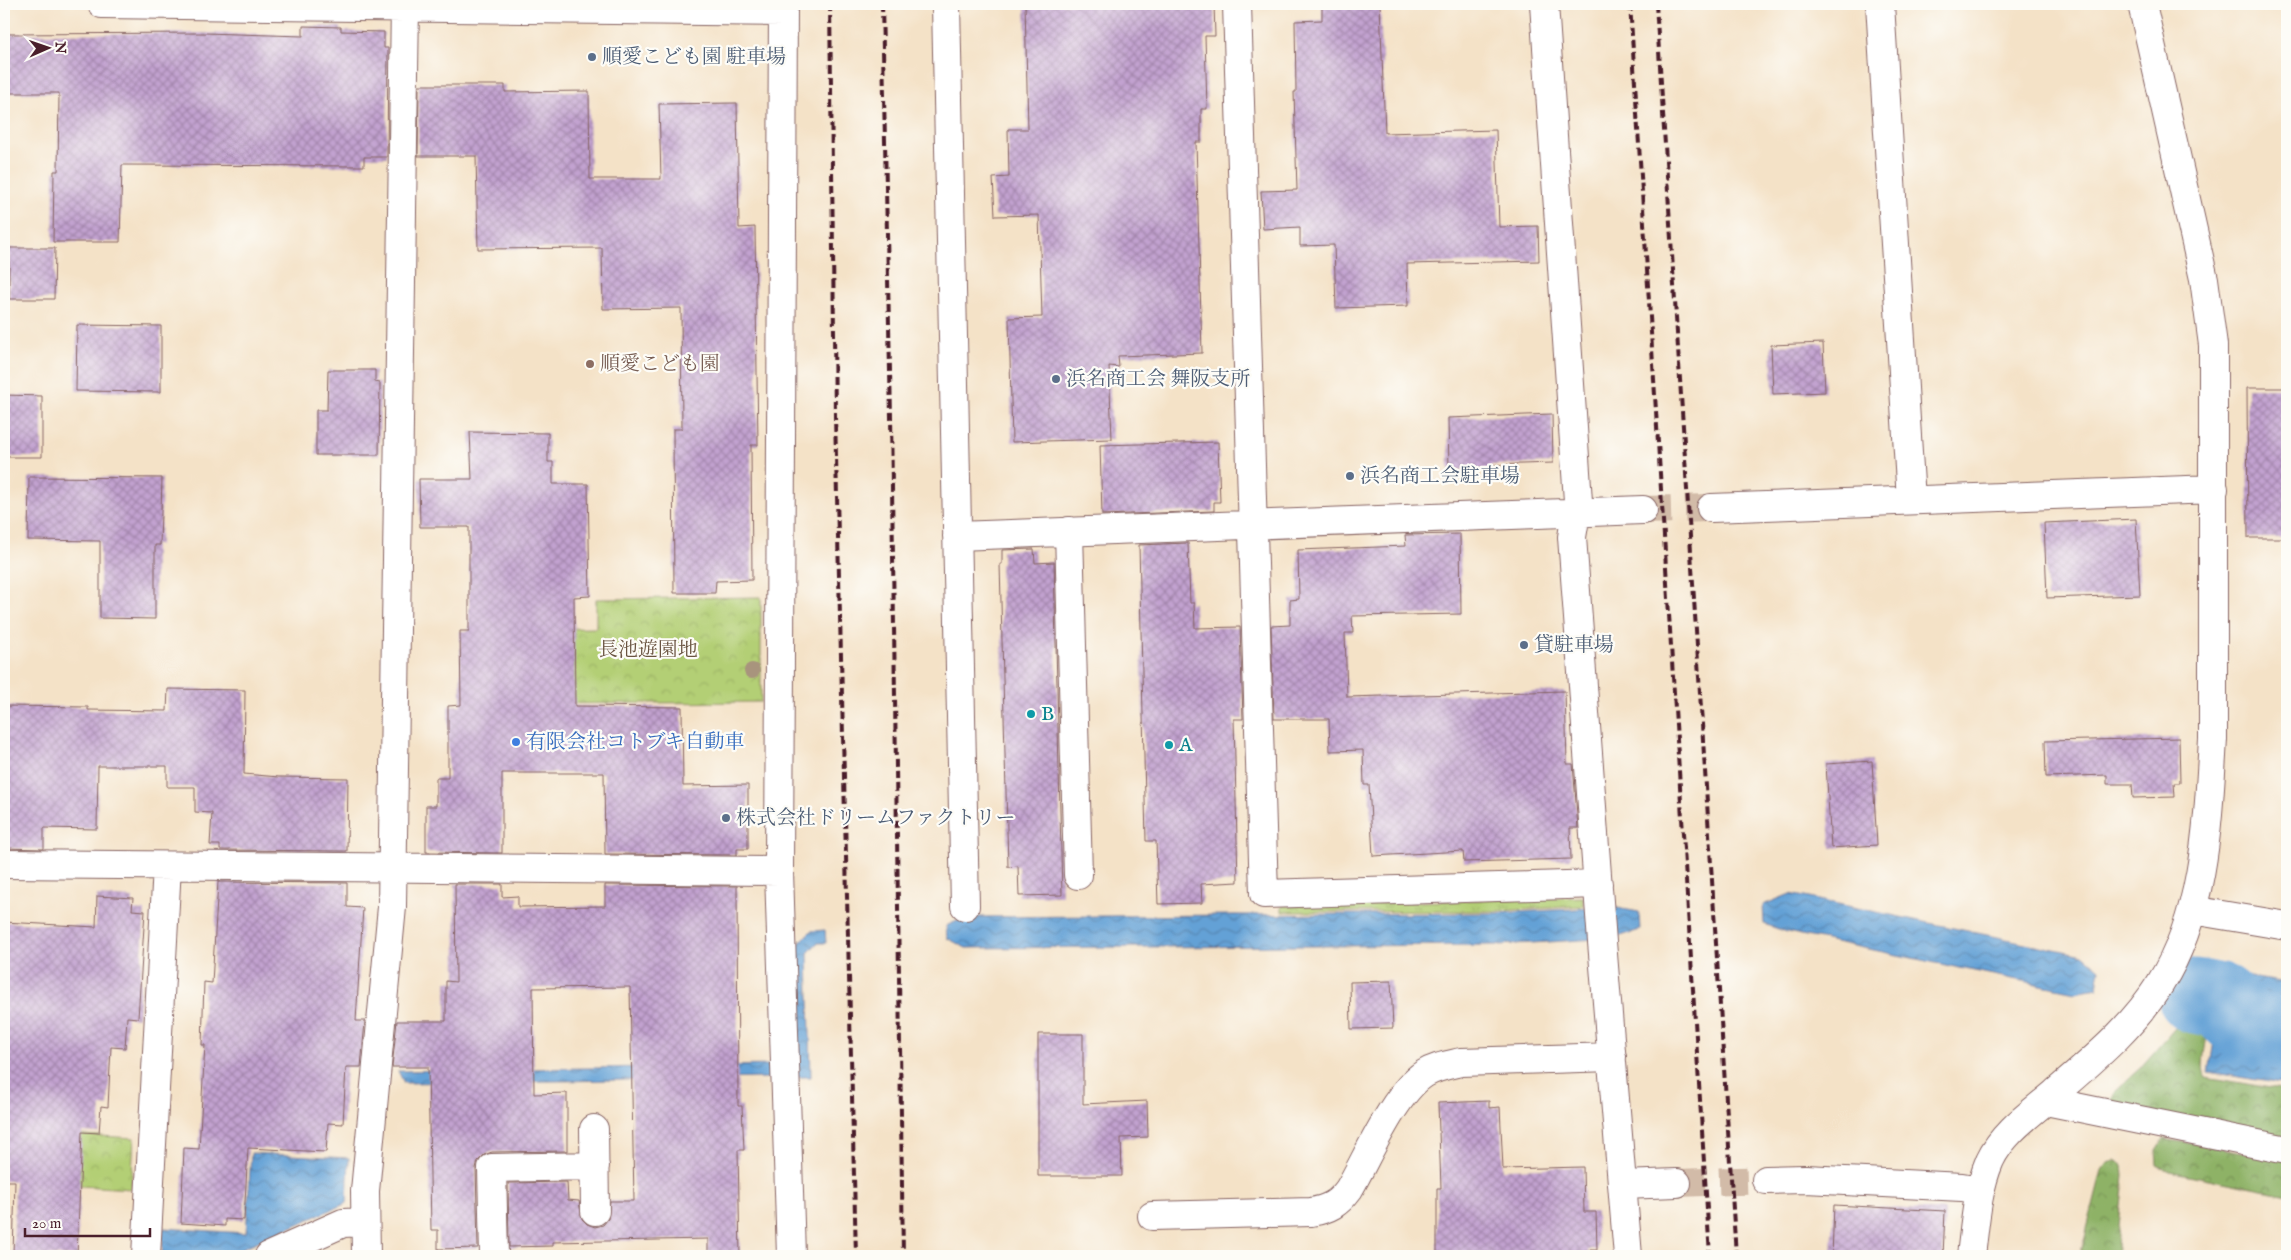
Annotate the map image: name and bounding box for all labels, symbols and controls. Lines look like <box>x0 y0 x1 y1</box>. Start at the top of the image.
north arrow <box>22 22 72 72</box>
text: N <box>51 40 69 54</box>
place label: 順愛こども園 駐車場 <box>602 45 786 70</box>
marker: 順愛こども園 駐車場 <box>586 51 598 63</box>
place label: 順愛こども園 <box>600 352 720 377</box>
marker: 順愛こども園 <box>584 358 596 370</box>
place label: 浜名商工会 舞阪支所 <box>1066 367 1250 392</box>
marker: 浜名商工会 舞阪支所 <box>1050 373 1062 385</box>
place label: 浜名商工会駐車場 <box>1360 464 1520 489</box>
marker: 浜名商工会駐車場 <box>1344 470 1356 482</box>
place label: 貸駐車場 <box>1534 633 1614 658</box>
park label: 長池遊園地 <box>598 638 698 663</box>
marker: 貸駐車場 <box>1518 639 1530 651</box>
place label: B <box>1041 702 1054 727</box>
marker: B <box>1025 708 1037 720</box>
place label: 有限会社コトブキ自動車 <box>526 730 745 755</box>
place label: A <box>1178 733 1193 758</box>
marker: 有限会社コトブキ自動車 <box>510 736 522 748</box>
marker: A <box>1163 739 1175 751</box>
place label: 株式会社ドリームファクトリー <box>736 806 1016 831</box>
marker: 株式会社ドリームファクトリー <box>720 812 732 824</box>
scale bar <box>25 1205 150 1237</box>
text: 20 m <box>32 1214 62 1233</box>

